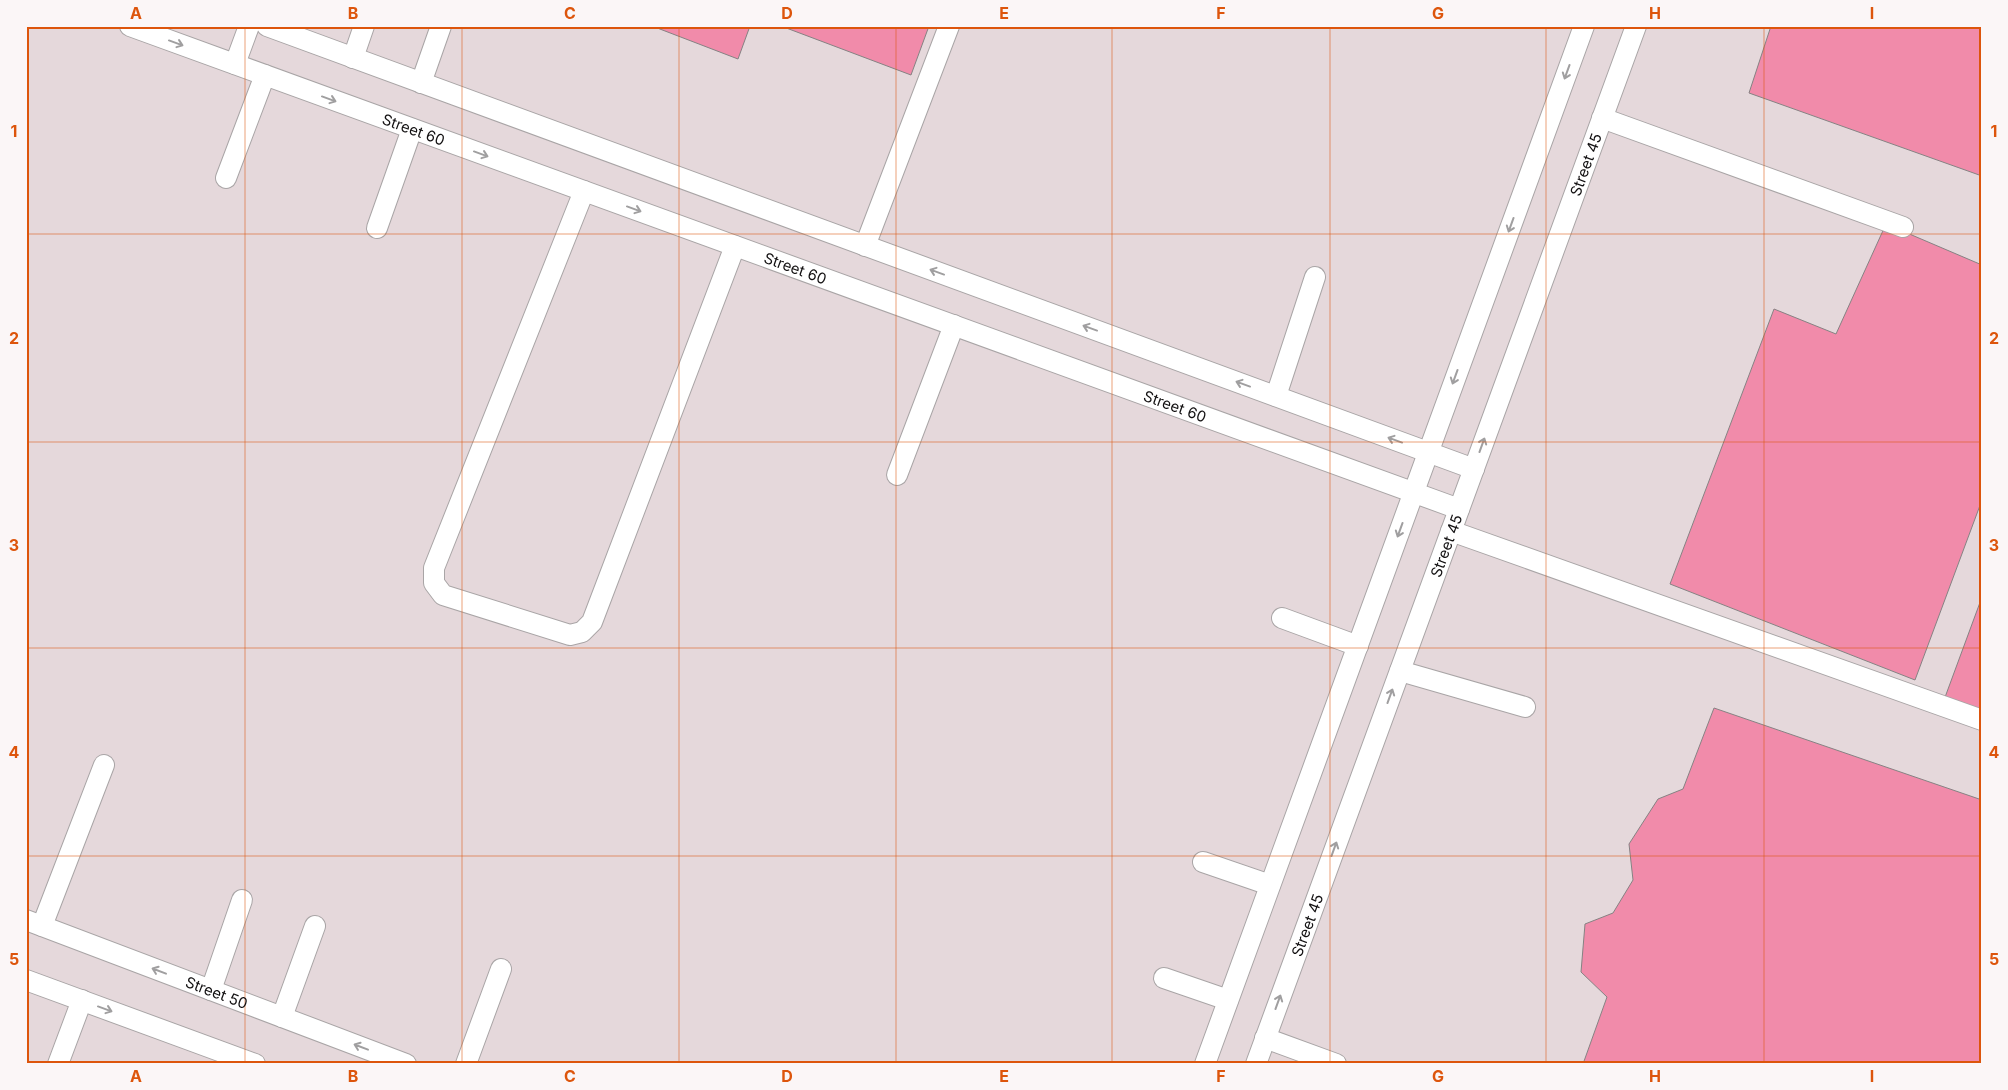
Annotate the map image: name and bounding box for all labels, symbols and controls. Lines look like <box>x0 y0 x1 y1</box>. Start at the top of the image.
text: A <box>130 3 142 23</box>
text: B <box>348 3 358 23</box>
text: C <box>564 3 576 23</box>
text: D <box>781 3 793 23</box>
text: E <box>999 3 1009 23</box>
text: F <box>1216 3 1226 23</box>
text: G <box>1432 3 1444 23</box>
text: H <box>1649 3 1661 23</box>
text: I <box>1870 3 1874 23</box>
one-way arrow <box>168 39 183 48</box>
one-way arrow <box>1562 64 1571 79</box>
one-way arrow <box>320 95 336 104</box>
street label: Street 60 <box>380 109 448 149</box>
text: 1 <box>11 121 17 141</box>
text: 1 <box>1991 121 1997 141</box>
street label: Street 45 <box>1565 130 1606 198</box>
one-way arrow <box>473 150 489 159</box>
one-way arrow <box>626 205 641 214</box>
one-way arrow <box>1506 216 1515 232</box>
street label: Street 60 <box>761 248 829 288</box>
one-way arrow <box>930 267 946 276</box>
one-way arrow <box>1083 323 1098 332</box>
text: 2 <box>9 328 19 348</box>
text: 2 <box>1989 328 1999 348</box>
one-way arrow <box>1450 369 1459 385</box>
one-way arrow <box>1235 379 1251 388</box>
street label: Street 60 <box>1141 386 1209 426</box>
one-way arrow <box>1388 435 1403 444</box>
one-way arrow <box>1478 438 1487 453</box>
street label: Street 45 <box>1426 512 1466 580</box>
one-way arrow <box>1395 522 1404 537</box>
text: 3 <box>9 535 19 555</box>
text: 3 <box>1989 535 1999 555</box>
one-way arrow <box>1386 689 1395 705</box>
text: 4 <box>9 742 20 762</box>
text: 4 <box>1989 742 2000 762</box>
one-way arrow <box>1330 842 1339 857</box>
street label: Street 45 <box>1287 891 1327 959</box>
text: 5 <box>9 949 19 969</box>
text: 5 <box>1989 949 1999 969</box>
one-way arrow <box>152 965 167 974</box>
street label: Street 50 <box>183 972 251 1013</box>
one-way arrow <box>1274 994 1283 1010</box>
one-way arrow <box>97 1005 112 1014</box>
one-way arrow <box>353 1041 368 1050</box>
text: A <box>130 1066 142 1086</box>
text: B <box>348 1066 358 1086</box>
text: C <box>564 1066 576 1086</box>
text: D <box>781 1066 793 1086</box>
text: E <box>999 1066 1009 1086</box>
text: F <box>1216 1066 1226 1086</box>
text: G <box>1432 1066 1444 1086</box>
text: H <box>1649 1066 1661 1086</box>
text: I <box>1870 1066 1874 1086</box>

